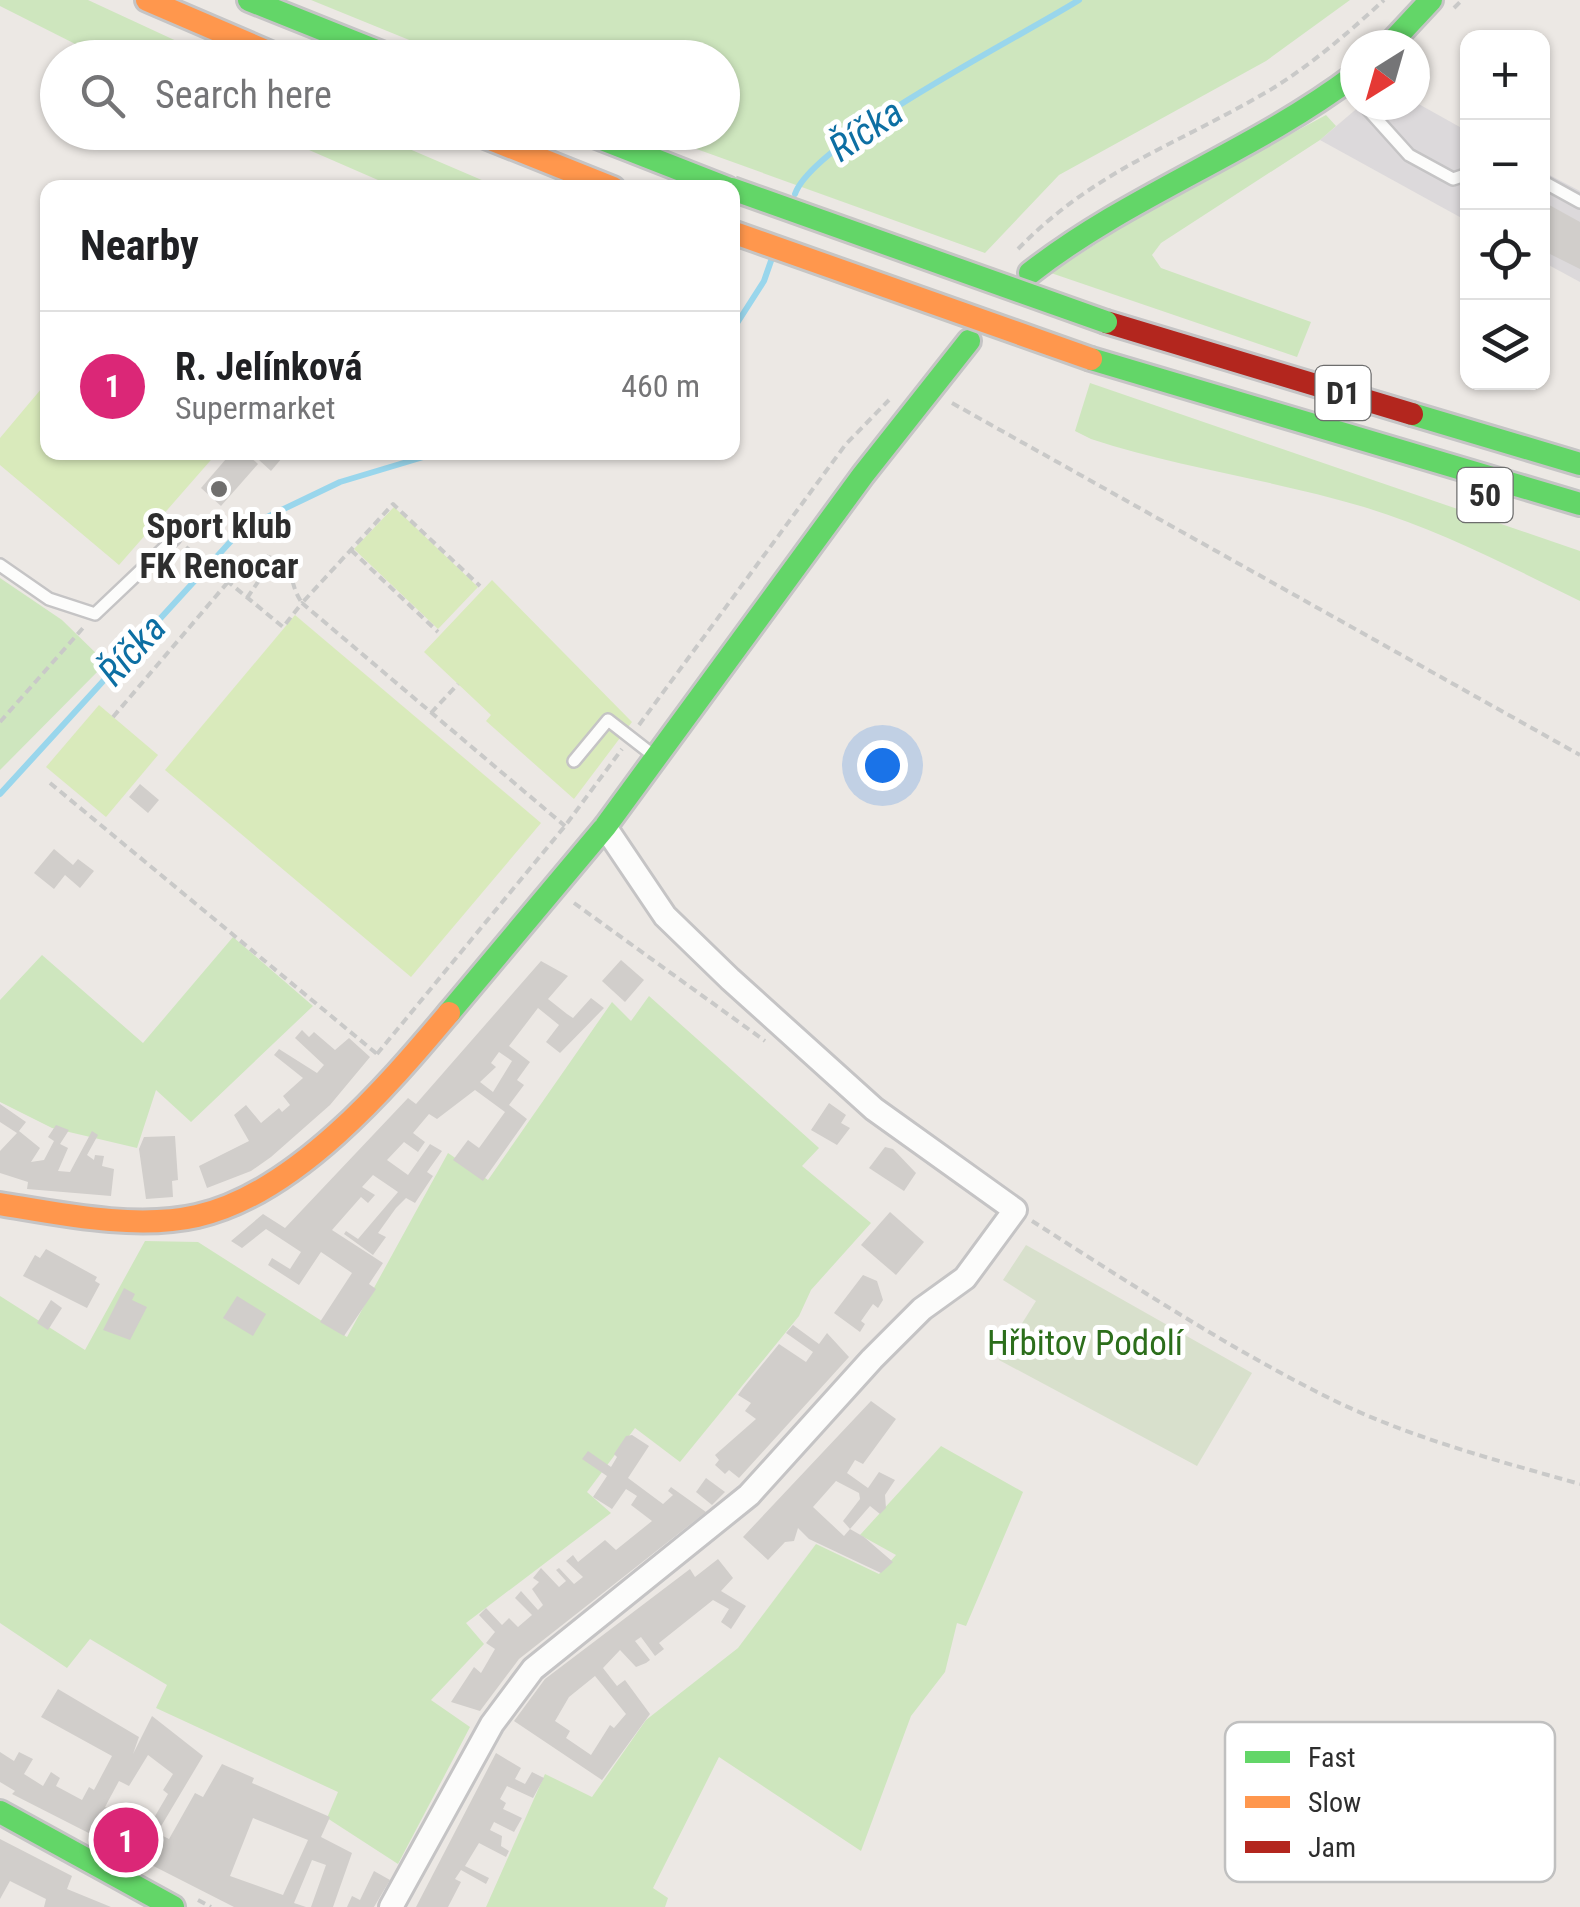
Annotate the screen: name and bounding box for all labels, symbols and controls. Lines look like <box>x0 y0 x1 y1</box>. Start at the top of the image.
north arrow <box>1340 30 1430 120</box>
map controls <box>1460 30 1550 390</box>
button: + <box>1460 30 1550 120</box>
search box <box>40 40 740 150</box>
icon: search <box>75 68 130 123</box>
text: Search here <box>155 73 332 117</box>
water label: Říčka <box>820 89 911 170</box>
button: − <box>1460 120 1550 210</box>
button: locate <box>1460 210 1550 300</box>
text: Nearby <box>80 221 199 270</box>
button: layers <box>1460 300 1550 390</box>
text: R. Jelínková <box>175 345 362 389</box>
road number: D1 <box>1316 366 1370 420</box>
text: 1 <box>104 367 121 405</box>
text: 460 m <box>621 367 700 405</box>
text: Supermarket <box>175 389 335 427</box>
road number: 50 <box>1458 468 1512 522</box>
marker: Sport klub FK Renocar <box>208 478 230 500</box>
place label: Sport klub FK Renocar <box>139 506 299 587</box>
water label: Říčka <box>88 605 175 694</box>
your location <box>857 740 908 791</box>
park label: Hřbitov Podolí <box>987 1323 1185 1364</box>
legend <box>1225 1722 1555 1882</box>
text: Fast <box>1308 1741 1355 1774</box>
text: Slow <box>1308 1786 1361 1819</box>
pin: 1 <box>94 1802 158 1878</box>
text: Jam <box>1308 1831 1356 1864</box>

